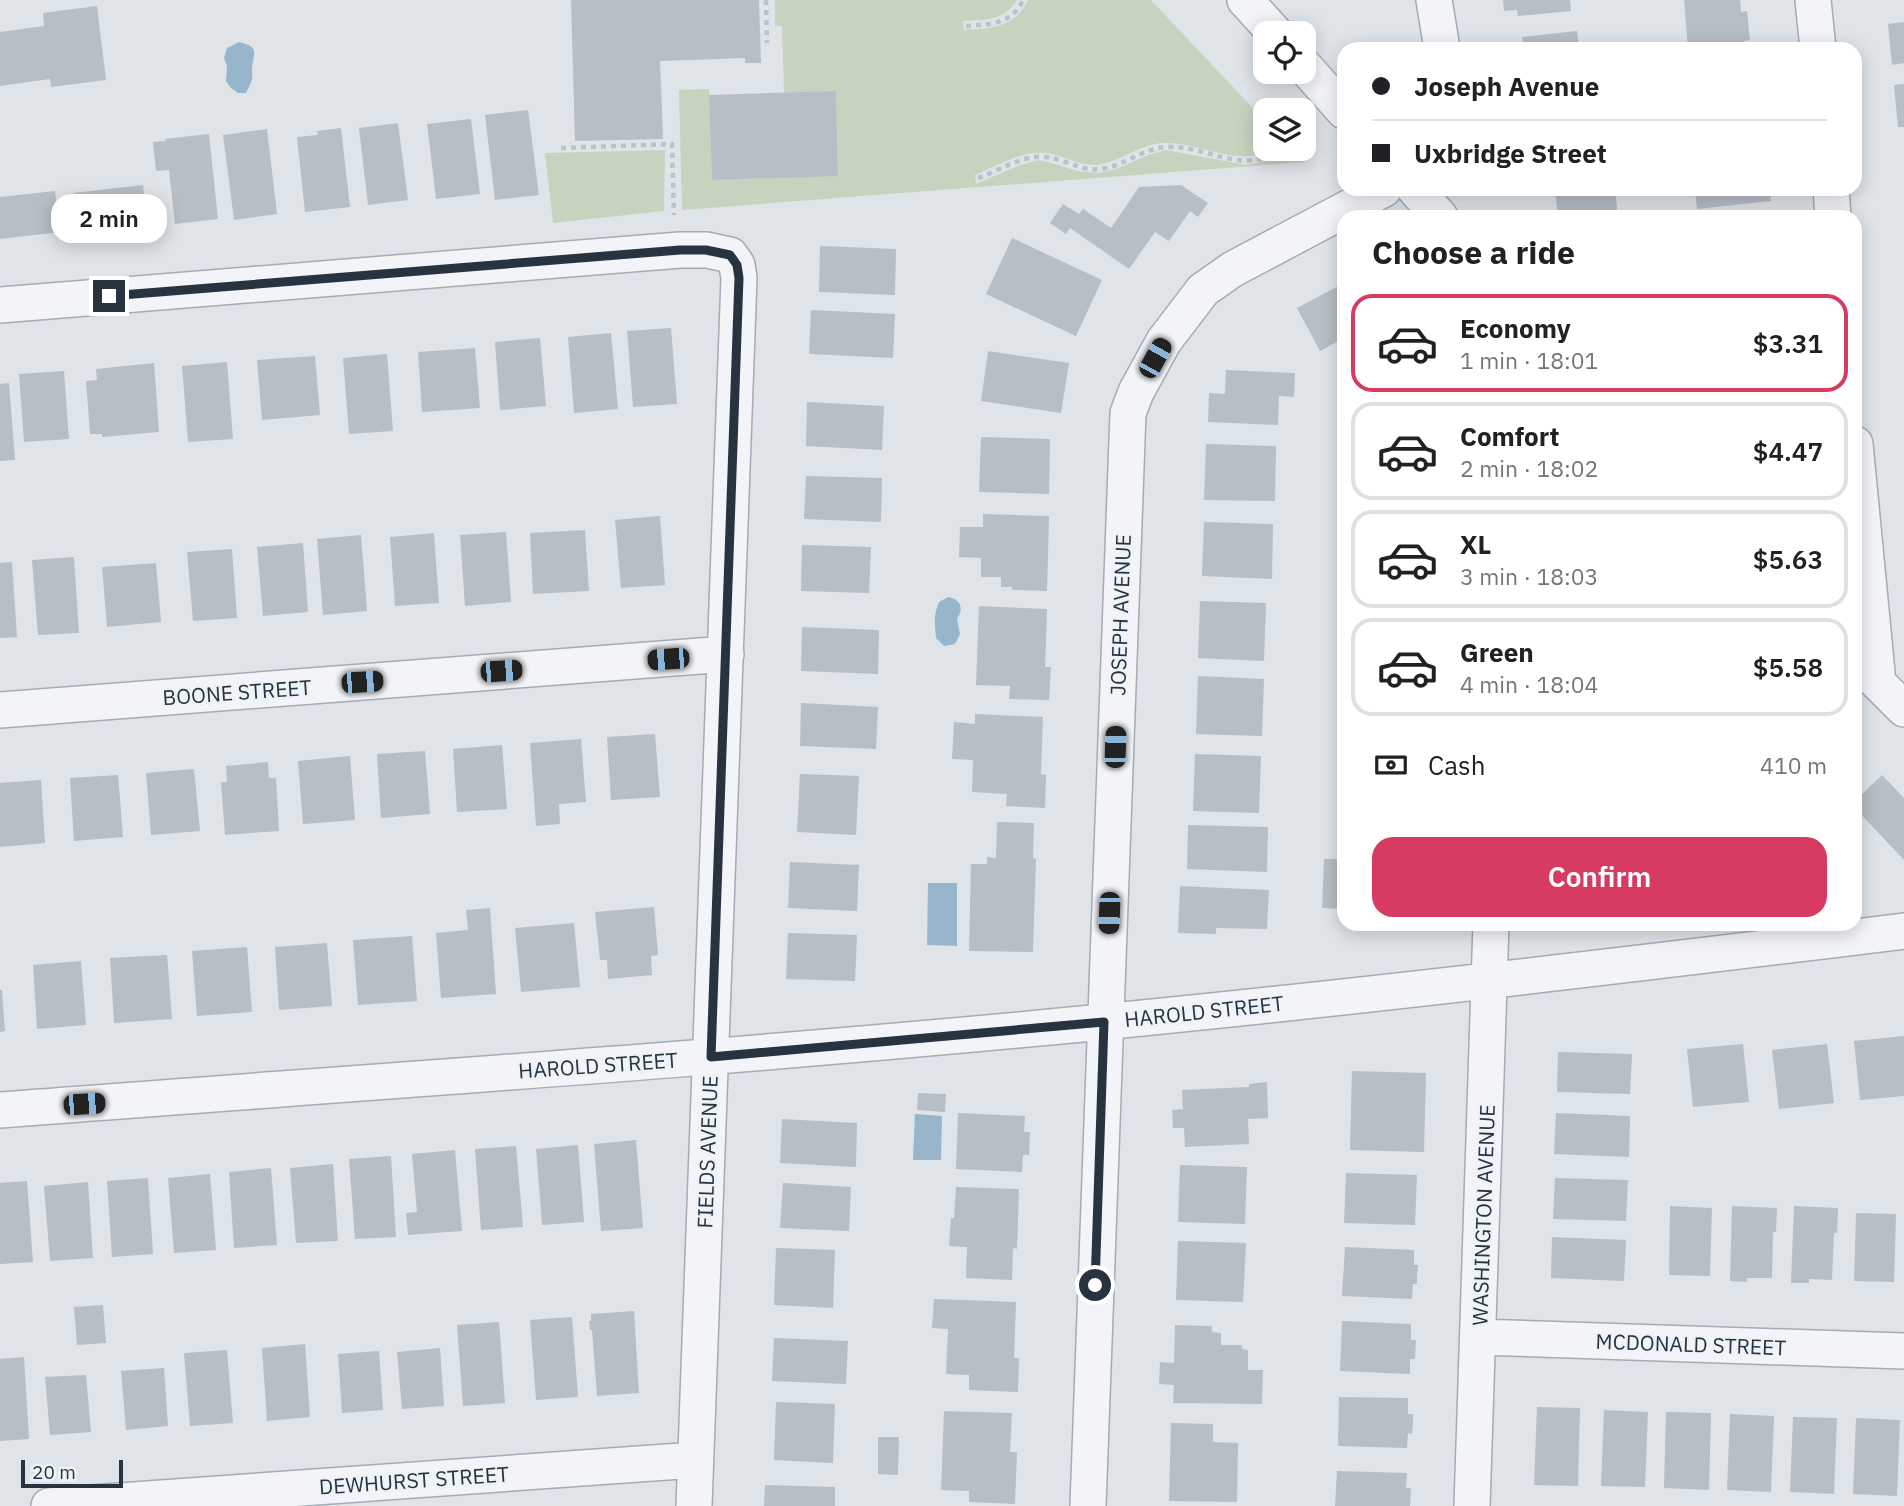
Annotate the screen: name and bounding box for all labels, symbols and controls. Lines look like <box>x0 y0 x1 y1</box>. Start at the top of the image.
map controls <box>1253 21 1316 161</box>
button: locate <box>1253 21 1316 84</box>
text: Joseph Avenue <box>1414 69 1599 103</box>
button: layers <box>1253 98 1316 161</box>
text: Uxbridge Street <box>1414 136 1607 170</box>
callout: 2 min <box>51 194 167 244</box>
text: 2 min <box>79 203 139 233</box>
text: Choose a ride <box>1372 231 1575 273</box>
route end <box>93 280 125 312</box>
text: Economy <box>1460 311 1571 345</box>
icon: car <box>1376 312 1439 375</box>
text: $3.31 <box>1753 326 1823 360</box>
car <box>1136 335 1175 381</box>
text: 1 min · 18:01 <box>1460 345 1598 375</box>
text: Comfort <box>1460 419 1559 453</box>
icon: car <box>1376 420 1439 483</box>
text: $4.47 <box>1753 434 1823 468</box>
text: 2 min · 18:02 <box>1460 453 1598 483</box>
text: XL <box>1460 527 1491 561</box>
icon: car <box>1376 528 1439 591</box>
street label: JOSEPH AVENUE <box>1103 534 1137 696</box>
text: $5.63 <box>1753 542 1823 576</box>
text: 3 min · 18:03 <box>1460 561 1598 591</box>
text: Green <box>1460 635 1534 669</box>
icon: car <box>1376 636 1439 699</box>
car <box>647 647 690 671</box>
text: $5.58 <box>1753 650 1823 684</box>
car <box>480 659 523 683</box>
text: 4 min · 18:04 <box>1460 669 1598 699</box>
car <box>341 670 384 694</box>
street label: BOONE STREET <box>162 673 312 711</box>
car <box>1104 726 1127 768</box>
icon: cash <box>1372 746 1410 784</box>
text: Cash <box>1428 748 1485 782</box>
text: 410 m <box>1760 750 1827 780</box>
button: Confirm <box>1372 837 1827 917</box>
car <box>1098 892 1121 934</box>
street label: HAROLD STREET <box>1123 989 1285 1033</box>
street label: HAROLD STREET <box>517 1045 679 1085</box>
street label: FIELDS AVENUE <box>690 1075 724 1229</box>
car <box>63 1092 106 1116</box>
street label: WASHINGTON AVENUE <box>1465 1104 1501 1326</box>
route start <box>1079 1269 1111 1301</box>
street label: MCDONALD STREET <box>1595 1327 1787 1361</box>
scale bar <box>21 1457 122 1489</box>
street label: DEWHURST STREET <box>318 1459 510 1501</box>
text: 20 m <box>32 1460 76 1484</box>

